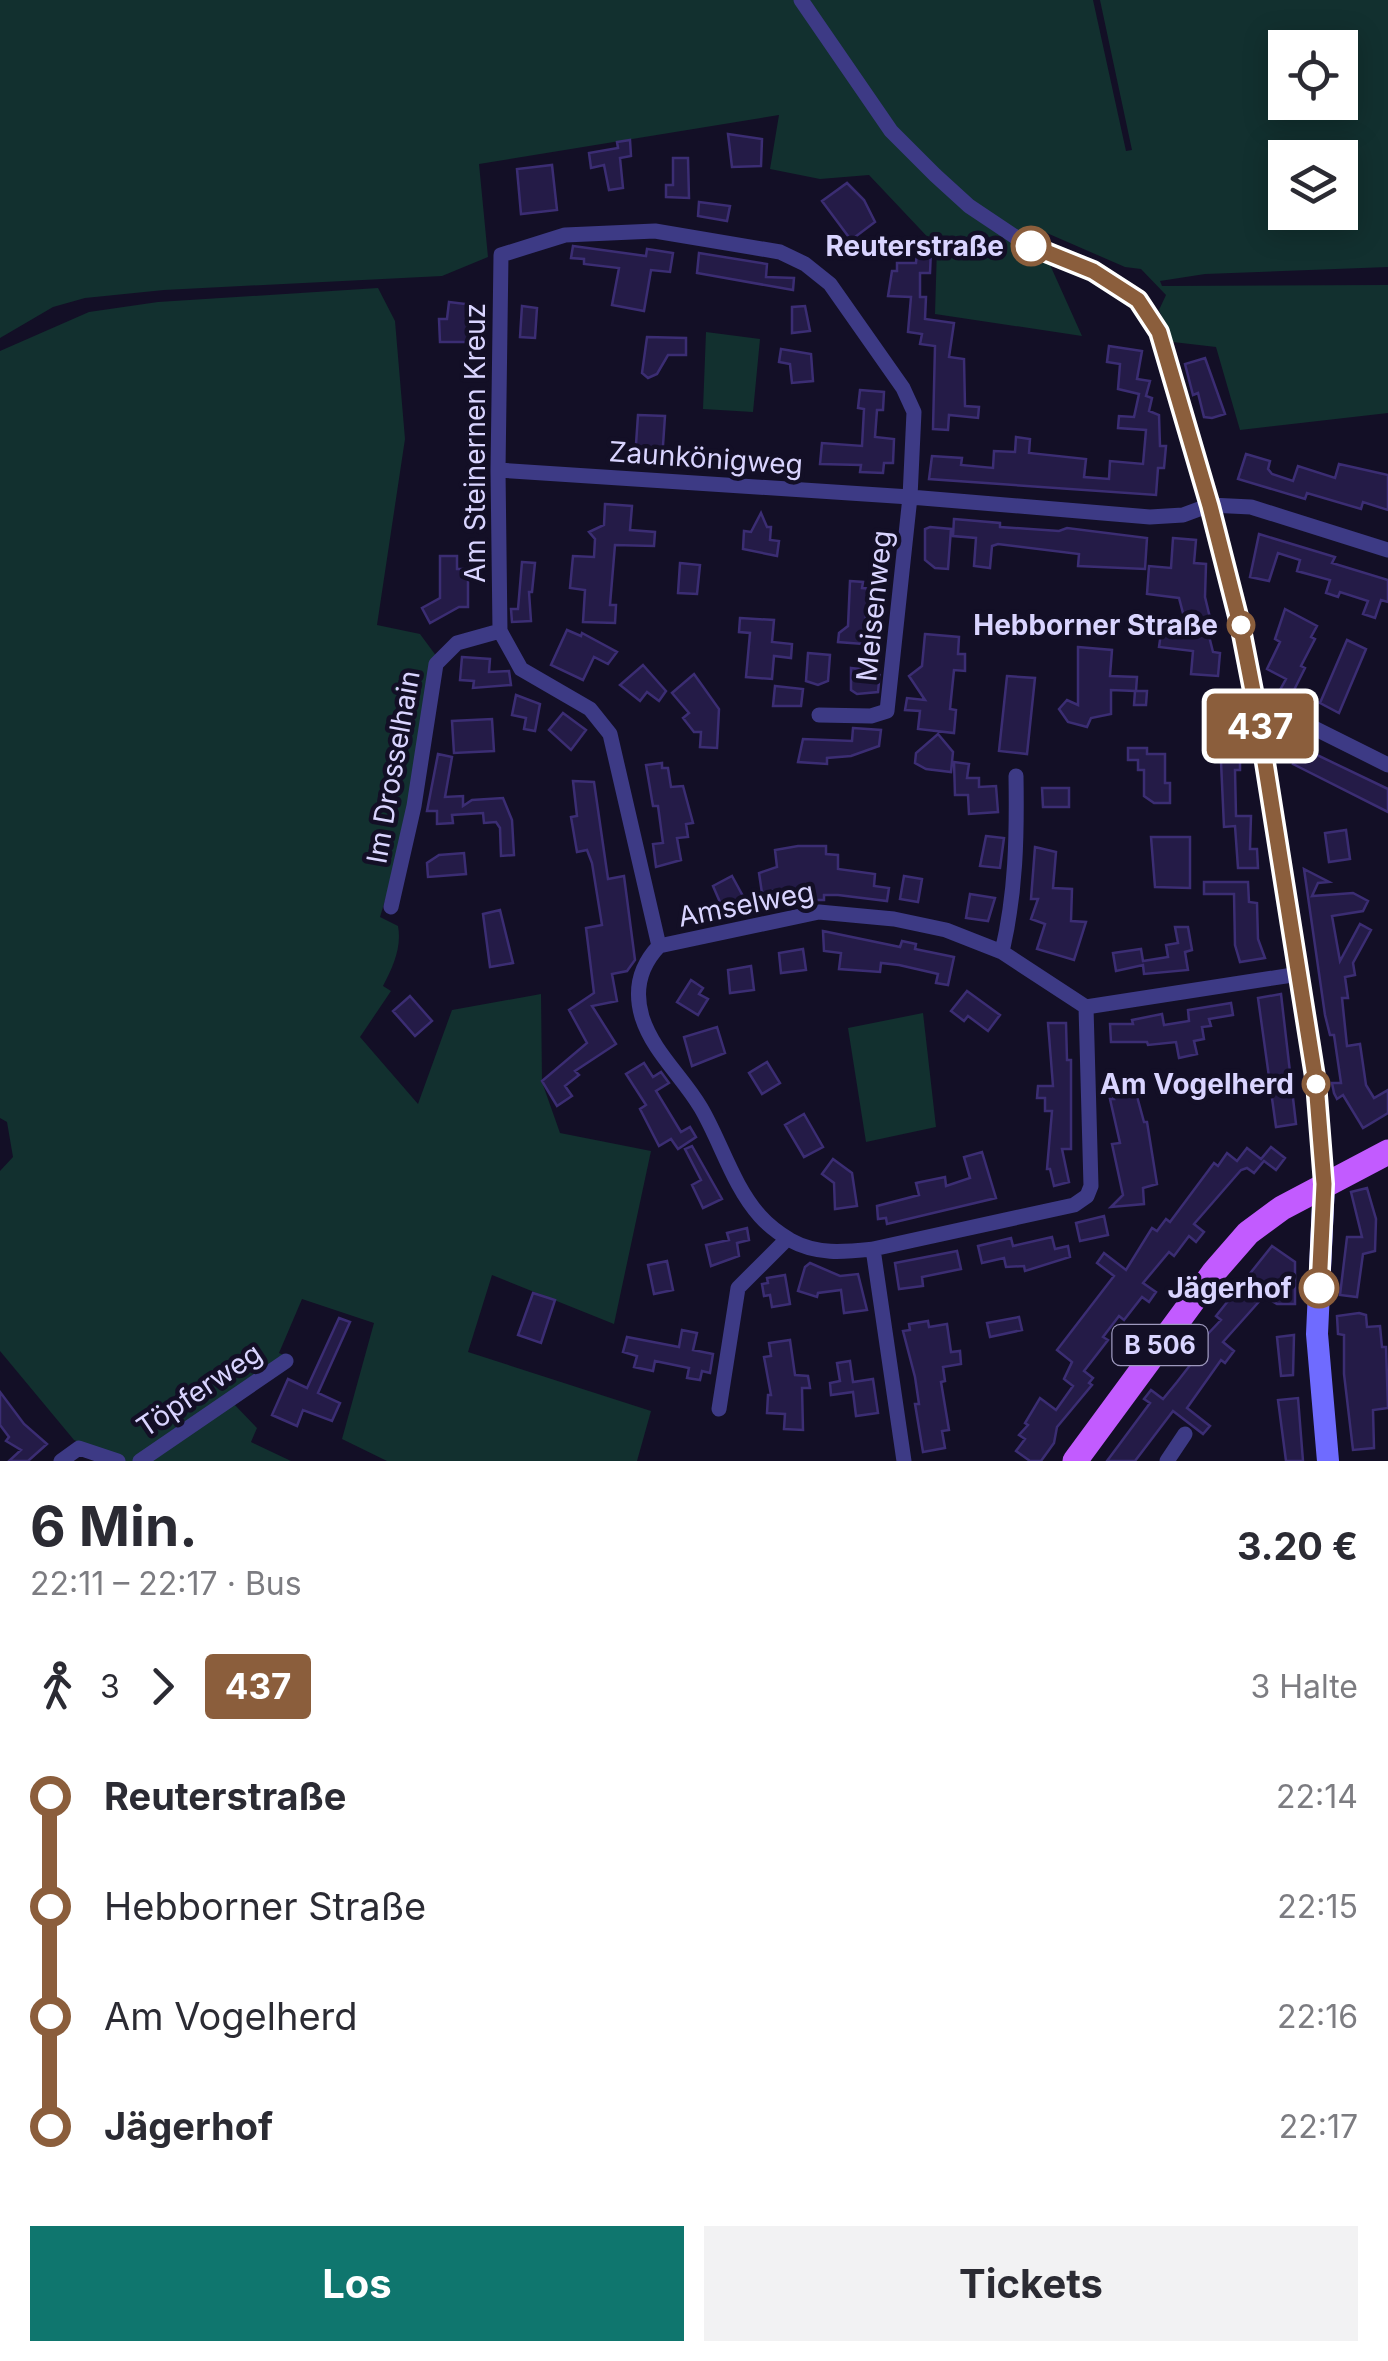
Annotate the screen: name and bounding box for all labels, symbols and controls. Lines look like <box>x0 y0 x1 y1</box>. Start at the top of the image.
map controls <box>1268 30 1358 230</box>
button: locate <box>1268 30 1358 120</box>
button: layers <box>1268 140 1358 230</box>
marker: Reuterstraße <box>1012 227 1050 265</box>
place label: Reuterstraße <box>825 229 1004 263</box>
street label: Am Steinernen Kreuz <box>458 303 492 583</box>
street label: Zaunkönigweg <box>608 434 804 482</box>
street label: Meisenweg <box>849 529 899 683</box>
place label: Hebborner Straße <box>973 608 1218 642</box>
marker: Hebborner Straße <box>1228 612 1254 638</box>
street label: Im Drosselhain <box>359 668 427 866</box>
line badge: 437 <box>1202 694 1318 758</box>
text: 437 <box>1227 705 1293 747</box>
street label: Amselweg <box>675 874 817 934</box>
place label: Am Vogelherd <box>1100 1067 1294 1101</box>
marker: Am Vogelherd <box>1303 1071 1329 1097</box>
marker: Jägerhof <box>1300 1269 1338 1307</box>
place label: Jägerhof <box>1167 1271 1292 1305</box>
road number: B 506 <box>1112 1325 1208 1365</box>
street label: Töpferweg <box>130 1336 268 1444</box>
text: 6 Min. <box>30 1493 198 1559</box>
text: 3.20 € <box>1237 1523 1358 1569</box>
text: 22:11 – 22:17 · Bus <box>30 1564 302 1603</box>
icon: walk <box>30 1659 85 1714</box>
icon: forward <box>135 1659 190 1714</box>
text: 437 <box>225 1665 291 1707</box>
text: 3 <box>100 1667 120 1706</box>
text: 3 Halte <box>1250 1667 1358 1706</box>
text: Reuterstraße <box>104 1773 346 1819</box>
text: 22:14 <box>1276 1777 1358 1816</box>
text: Hebborner Straße <box>104 1883 426 1929</box>
text: 22:15 <box>1277 1887 1358 1926</box>
text: Am Vogelherd <box>104 1993 358 2039</box>
text: 22:16 <box>1277 1997 1358 2036</box>
text: Jägerhof <box>104 2103 273 2149</box>
text: 22:17 <box>1279 2107 1358 2146</box>
button: Los <box>30 2226 684 2341</box>
button: Tickets <box>704 2226 1358 2341</box>

